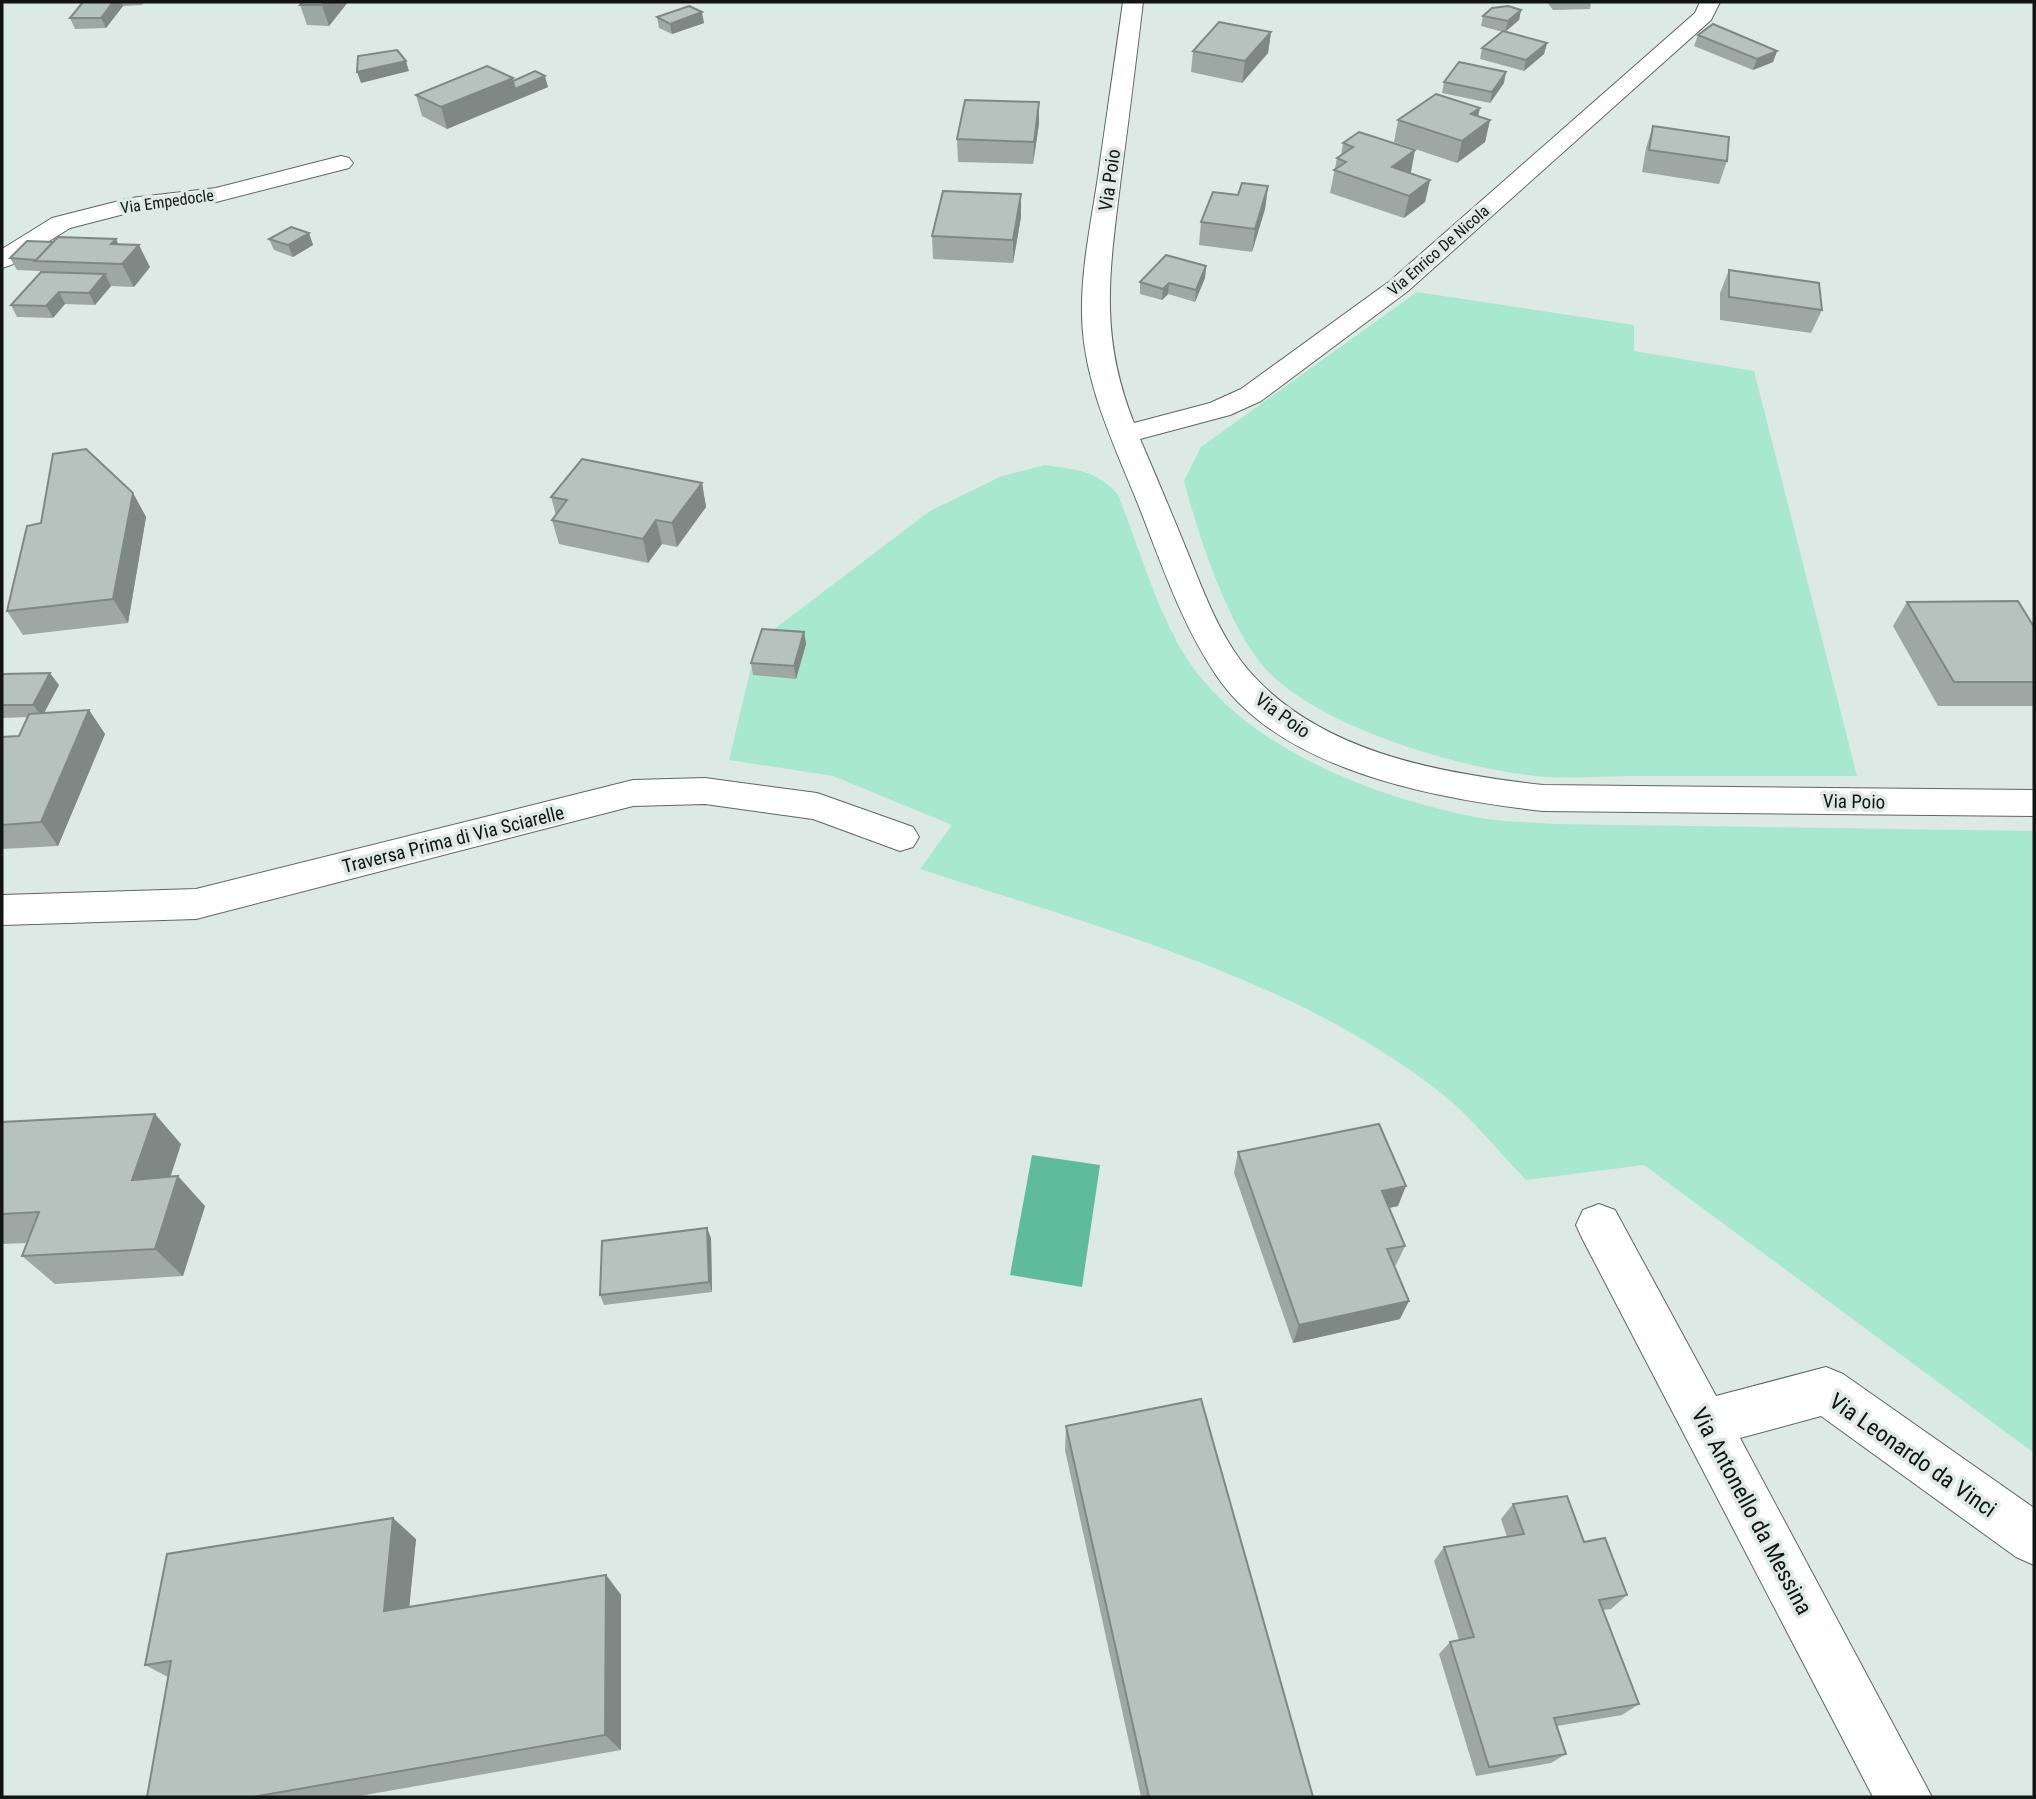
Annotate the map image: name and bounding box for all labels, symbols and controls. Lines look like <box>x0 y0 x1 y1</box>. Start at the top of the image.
street label: Via Poio <box>1094 148 1125 213</box>
street label: Via Empedocle <box>119 186 215 217</box>
street label: Via Enrico De Nicola <box>1384 201 1493 300</box>
street label: Via Poio <box>1251 688 1315 743</box>
street label: Via Poio <box>1823 789 1885 814</box>
street label: Traversa Prima di Via Sciarelle <box>340 801 566 878</box>
street label: Via Leonardo da Vinci <box>1824 1388 2001 1523</box>
street label: Via Antonello da Messina <box>1686 1403 1818 1619</box>

